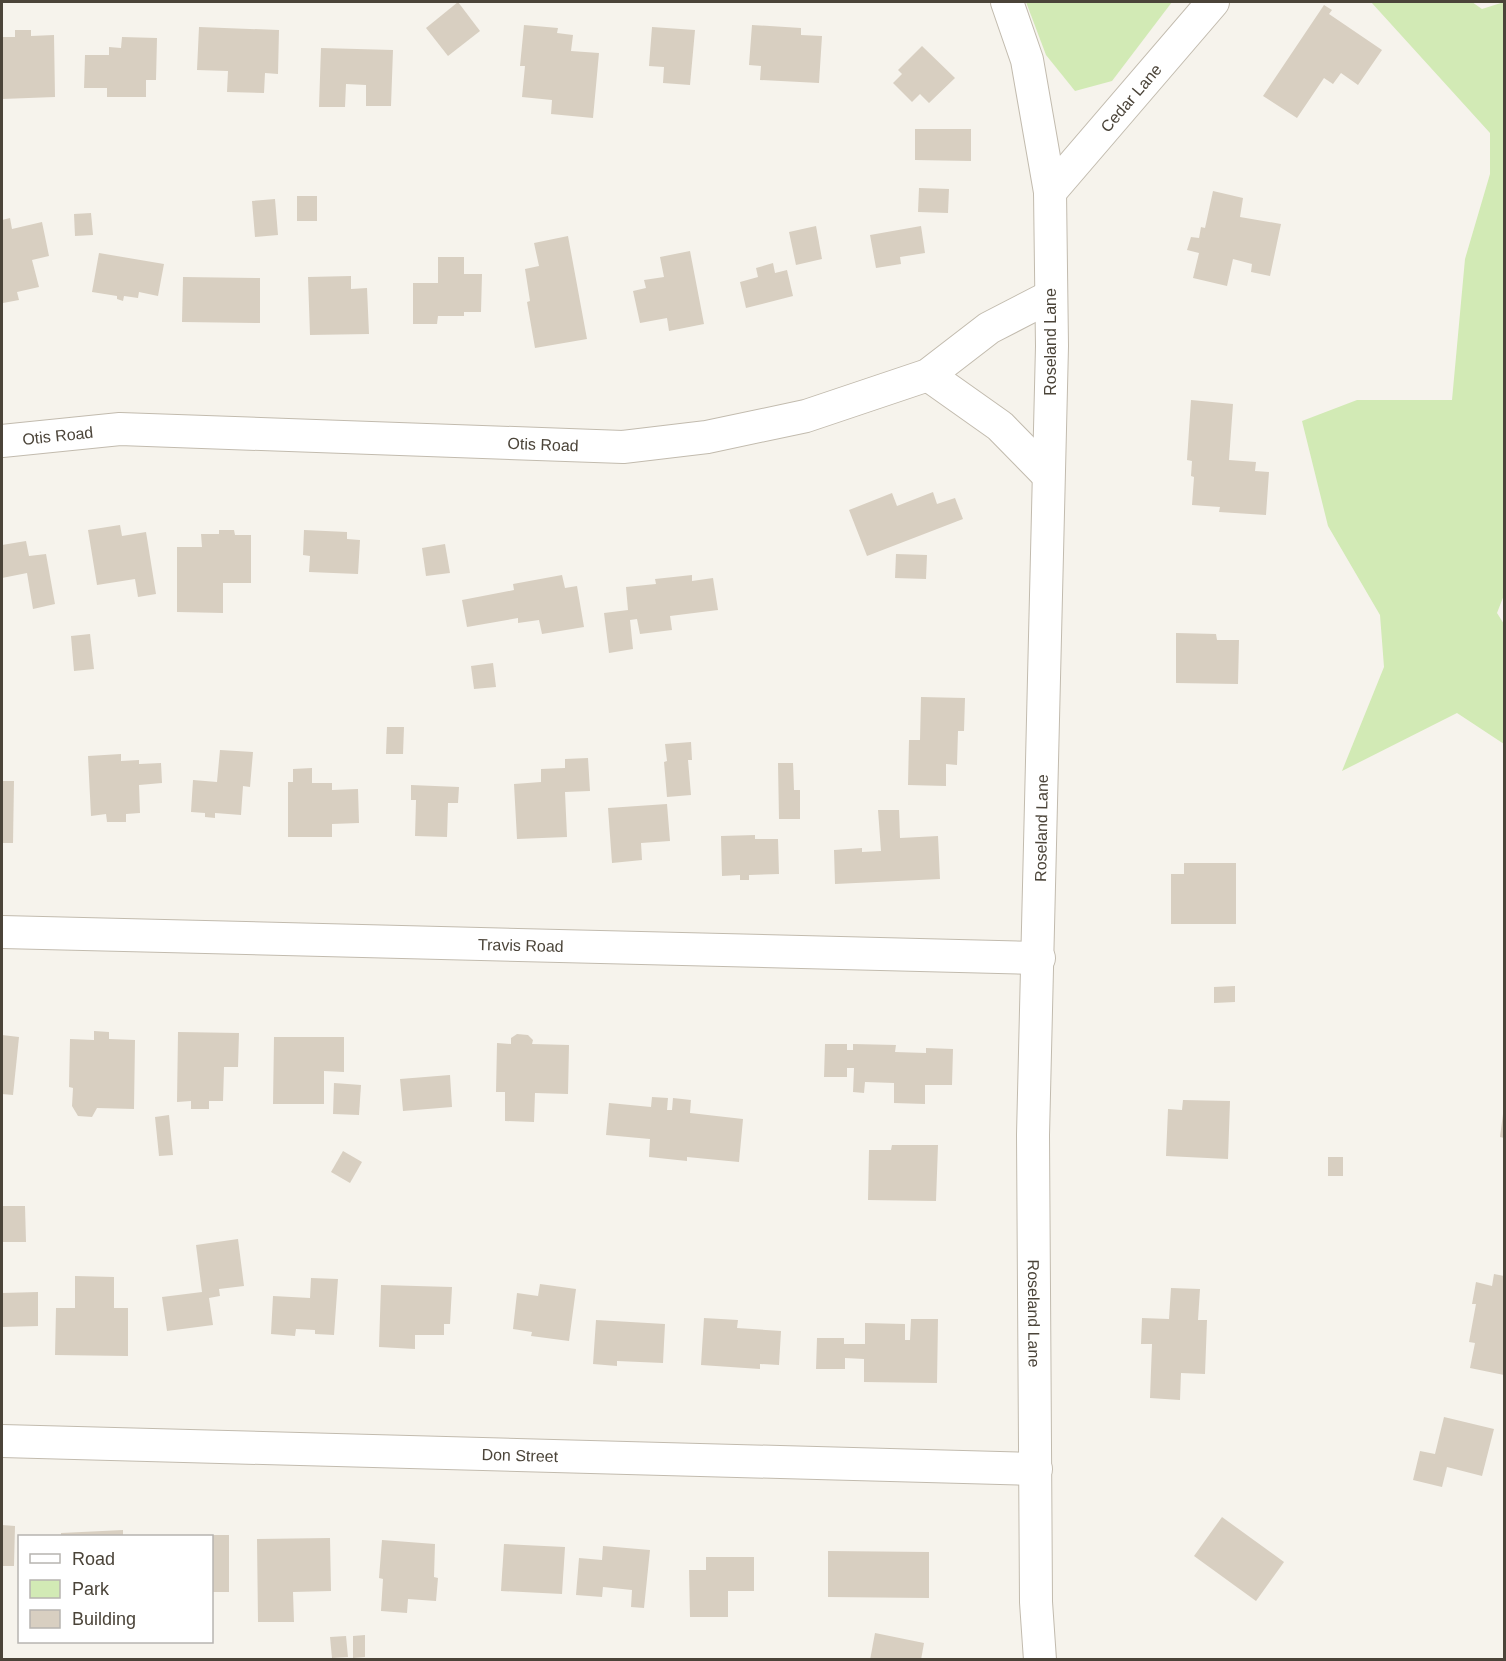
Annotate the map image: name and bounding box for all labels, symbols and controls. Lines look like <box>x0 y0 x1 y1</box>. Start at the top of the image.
street label: Cedar Lane <box>1097 61 1165 136</box>
street label: Roseland Lane <box>1042 288 1059 396</box>
street label: Otis Road <box>21 424 94 448</box>
street label: Otis Road <box>507 435 579 454</box>
street label: Roseland Lane <box>1032 774 1051 882</box>
street label: Travis Road <box>478 936 564 955</box>
street label: Roseland Lane <box>1025 1259 1042 1367</box>
street label: Don Street <box>481 1446 559 1465</box>
legend <box>18 1535 213 1643</box>
text: Road <box>72 1549 115 1569</box>
text: Park <box>72 1579 110 1599</box>
text: Building <box>72 1609 136 1629</box>

